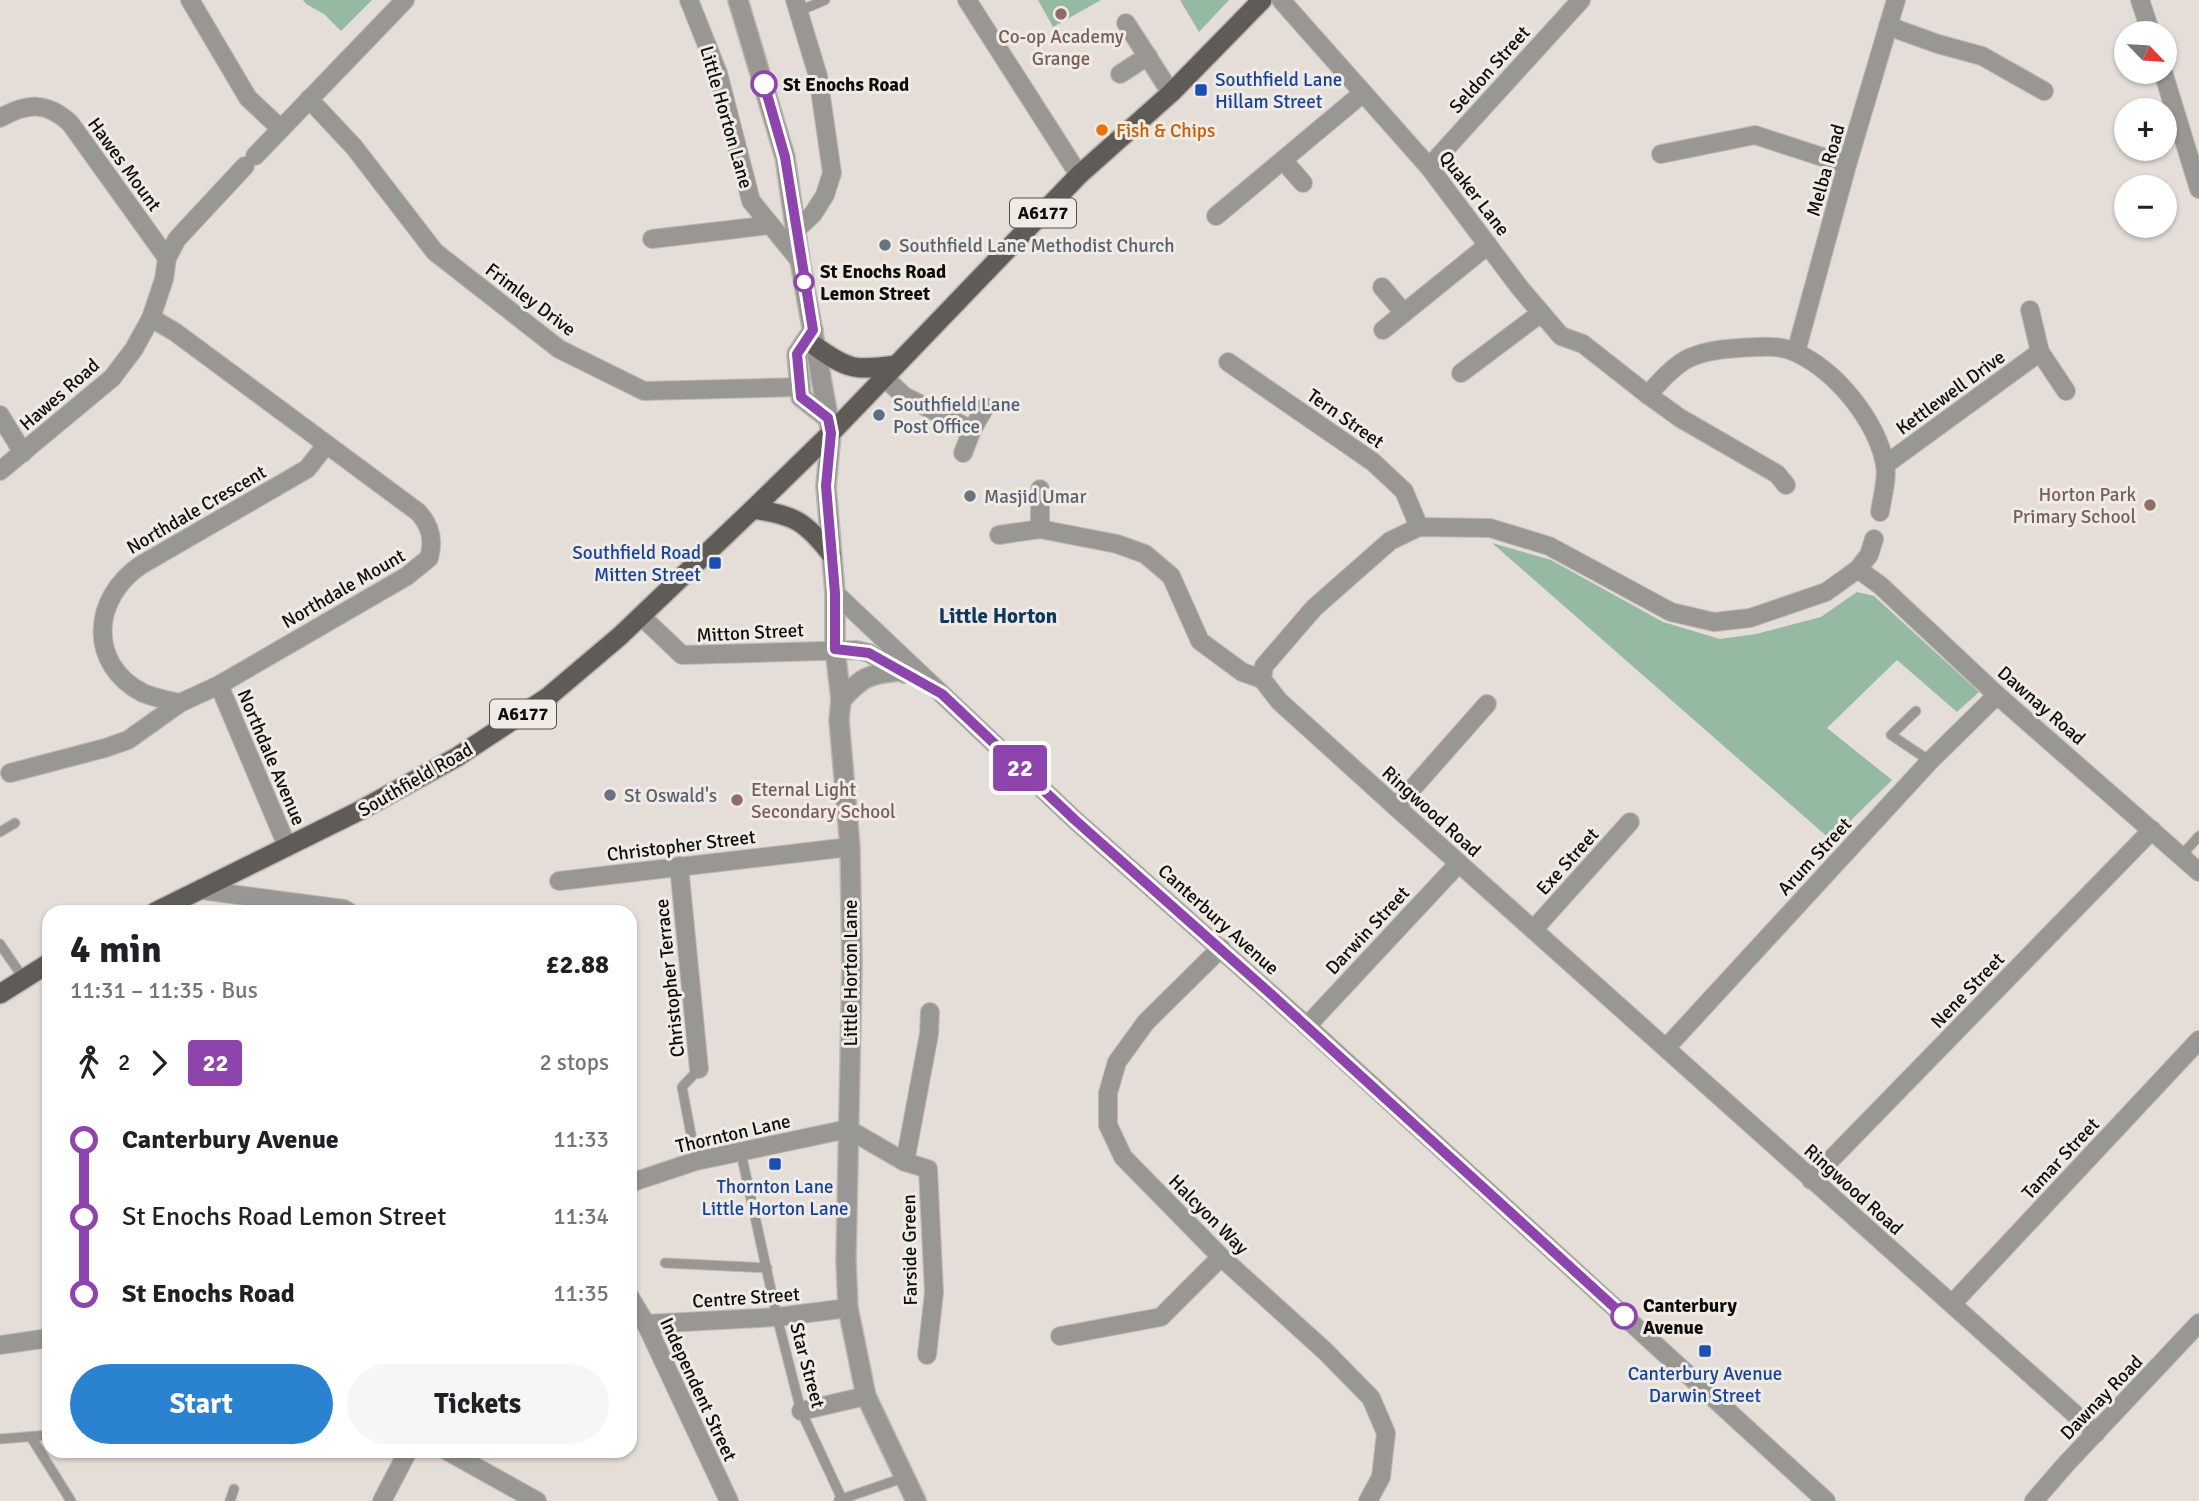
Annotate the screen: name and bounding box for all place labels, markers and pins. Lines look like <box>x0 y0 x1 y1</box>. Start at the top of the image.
marker: Co-op Academy Grange <box>1053 6 1069 22</box>
place label: Co-op Academy Grange <box>998 25 1124 71</box>
place label: Southfield Lane Hillam Street <box>1215 68 1342 114</box>
marker: St Enochs Road <box>751 71 777 97</box>
place label: St Enochs Road <box>783 73 909 97</box>
marker: Southfield Lane Hillam Street <box>1193 82 1209 98</box>
place label: Fish & Chips <box>1116 119 1215 143</box>
marker: Fish & Chips <box>1094 122 1110 138</box>
place label: Southfield Lane Methodist Church <box>899 234 1175 258</box>
marker: Southfield Lane Methodist Church <box>877 237 893 253</box>
place label: St Enochs Road Lemon Street <box>820 260 946 306</box>
marker: St Enochs Road Lemon Street <box>794 272 814 292</box>
place label: Southfield Lane Post Office <box>893 393 1020 439</box>
marker: Southfield Lane Post Office <box>871 407 887 423</box>
place label: Horton Park Primary School <box>2013 483 2136 529</box>
place label: Masjid Umar <box>984 485 1087 509</box>
marker: Masjid Umar <box>962 488 978 504</box>
marker: Horton Park Primary School <box>2142 497 2158 513</box>
place label: Southfield Road Mitten Street <box>572 541 701 587</box>
marker: Southfield Road Mitten Street <box>707 555 723 571</box>
place label: Eternal Light Secondary School <box>751 778 896 824</box>
place label: St Oswald's <box>624 784 717 808</box>
marker: St Oswald's <box>602 787 618 803</box>
marker: Eternal Light Secondary School <box>729 792 745 808</box>
marker: Thornton Lane Little Horton Lane <box>767 1156 783 1172</box>
place label: Thornton Lane Little Horton Lane <box>701 1175 849 1221</box>
place label: Canterbury Avenue <box>1643 1294 1737 1340</box>
marker: Canterbury Avenue <box>1611 1303 1637 1329</box>
marker: Canterbury Avenue Darwin Street <box>1697 1343 1713 1359</box>
place label: Canterbury Avenue Darwin Street <box>1628 1362 1782 1408</box>

